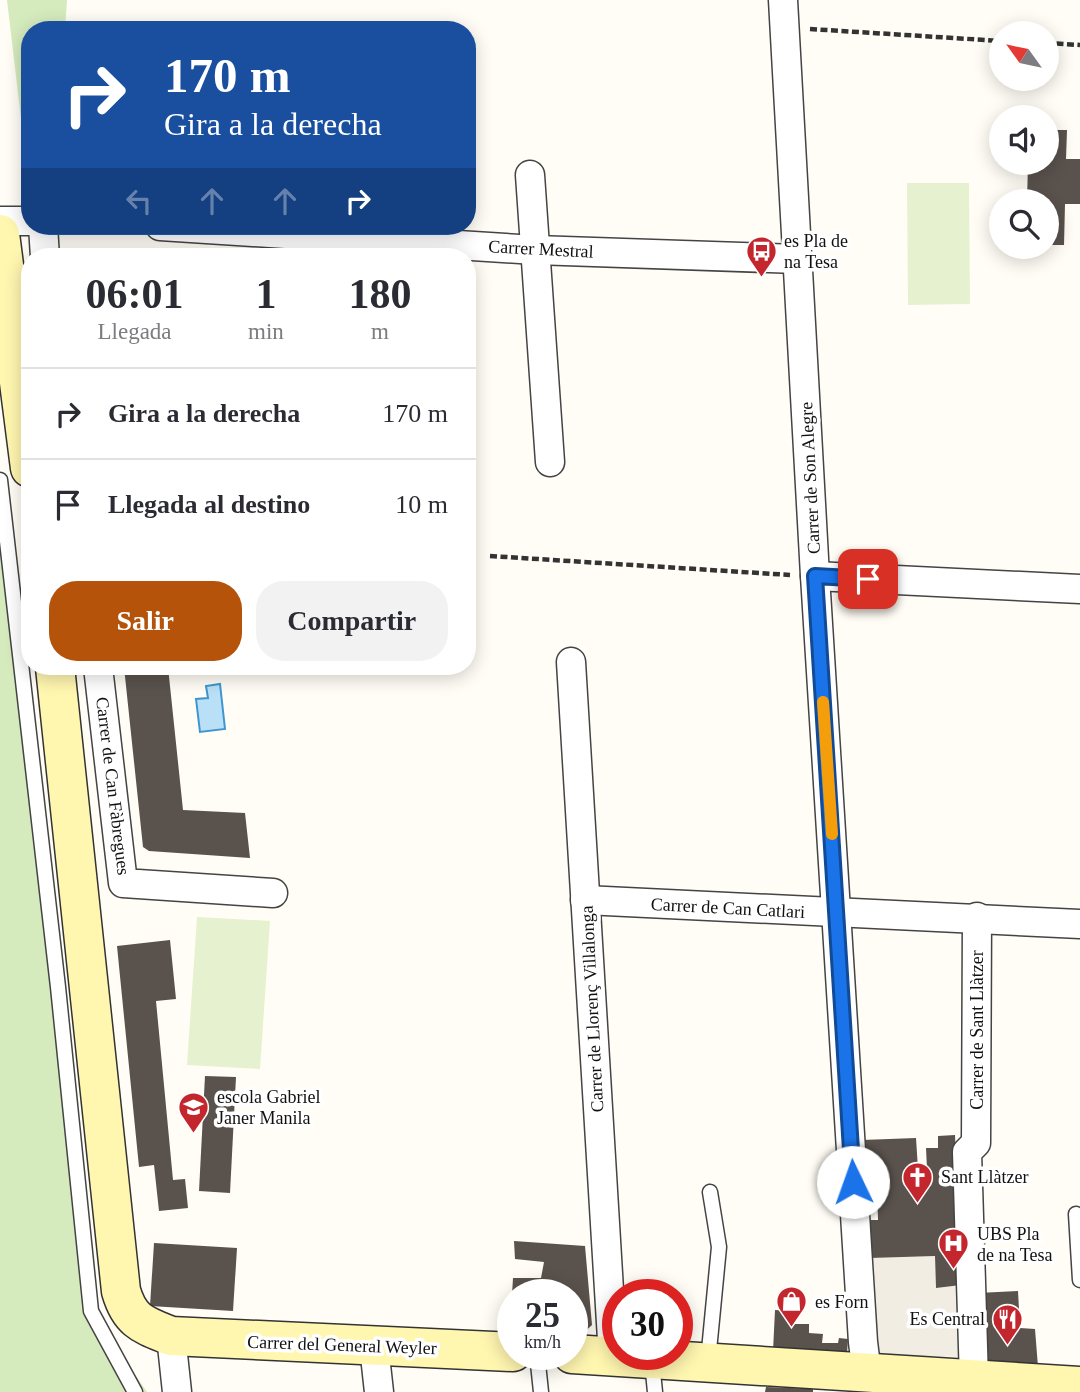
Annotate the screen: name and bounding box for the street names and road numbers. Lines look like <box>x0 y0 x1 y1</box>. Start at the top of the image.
street label: Carrer Mestral <box>488 236 594 262</box>
street label: Carrer de Son Alegre <box>796 401 824 555</box>
street label: Carrer de Can Fàbregues <box>92 696 134 876</box>
street label: Carrer de Can Catlari <box>650 894 806 922</box>
street label: Carrer de Llorenç Villalonga <box>577 905 607 1113</box>
street label: Carrer de Sant Llàtzer <box>967 950 987 1110</box>
street label: Carrer del General Weyler <box>247 1332 437 1358</box>

